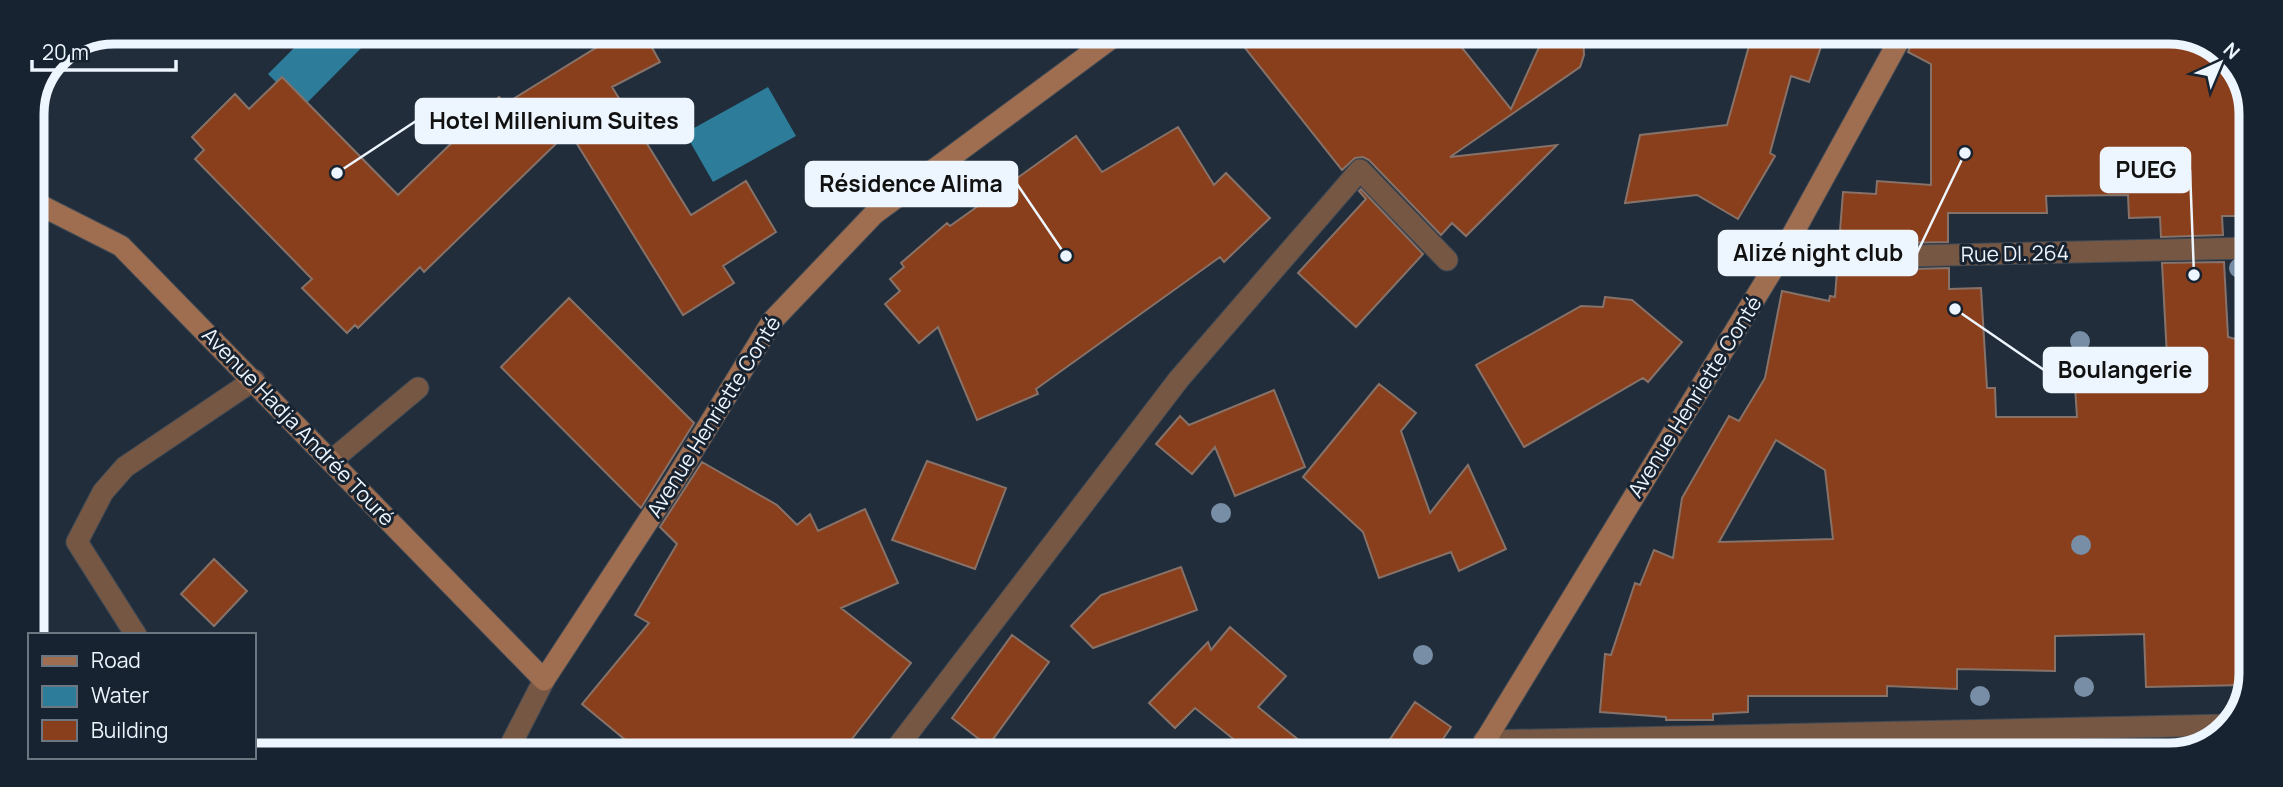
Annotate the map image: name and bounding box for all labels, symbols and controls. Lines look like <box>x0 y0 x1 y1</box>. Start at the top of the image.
scale bar <box>32 28 175 72</box>
north arrow <box>2185 28 2255 98</box>
text: N <box>2218 37 2246 65</box>
text: 20 m <box>42 38 89 66</box>
callout: Hotel Millenium Suites <box>416 99 693 143</box>
text: Hotel Millenium Suites <box>429 104 679 136</box>
callout: PUEG <box>2101 148 2190 192</box>
text: PUEG <box>2116 153 2177 185</box>
callout: Résidence Alima <box>806 162 1017 206</box>
text: Résidence Alima <box>819 167 1003 199</box>
callout: Alizé night club <box>1719 231 1917 275</box>
text: Alizé night club <box>1733 236 1903 268</box>
street label: Rue DI. 264 <box>1961 238 2069 268</box>
street label: Avenue Henriette Conté <box>1621 291 1768 502</box>
street label: Avenue Henriette Conté <box>640 311 787 522</box>
street label: Avenue Hadja Andrée Touré <box>196 321 401 532</box>
callout: Boulangerie <box>2044 348 2207 392</box>
text: Boulangerie <box>2058 353 2192 385</box>
legend <box>28 633 256 759</box>
text: Road <box>91 646 141 674</box>
text: Water <box>91 681 150 709</box>
text: Building <box>91 716 168 744</box>

